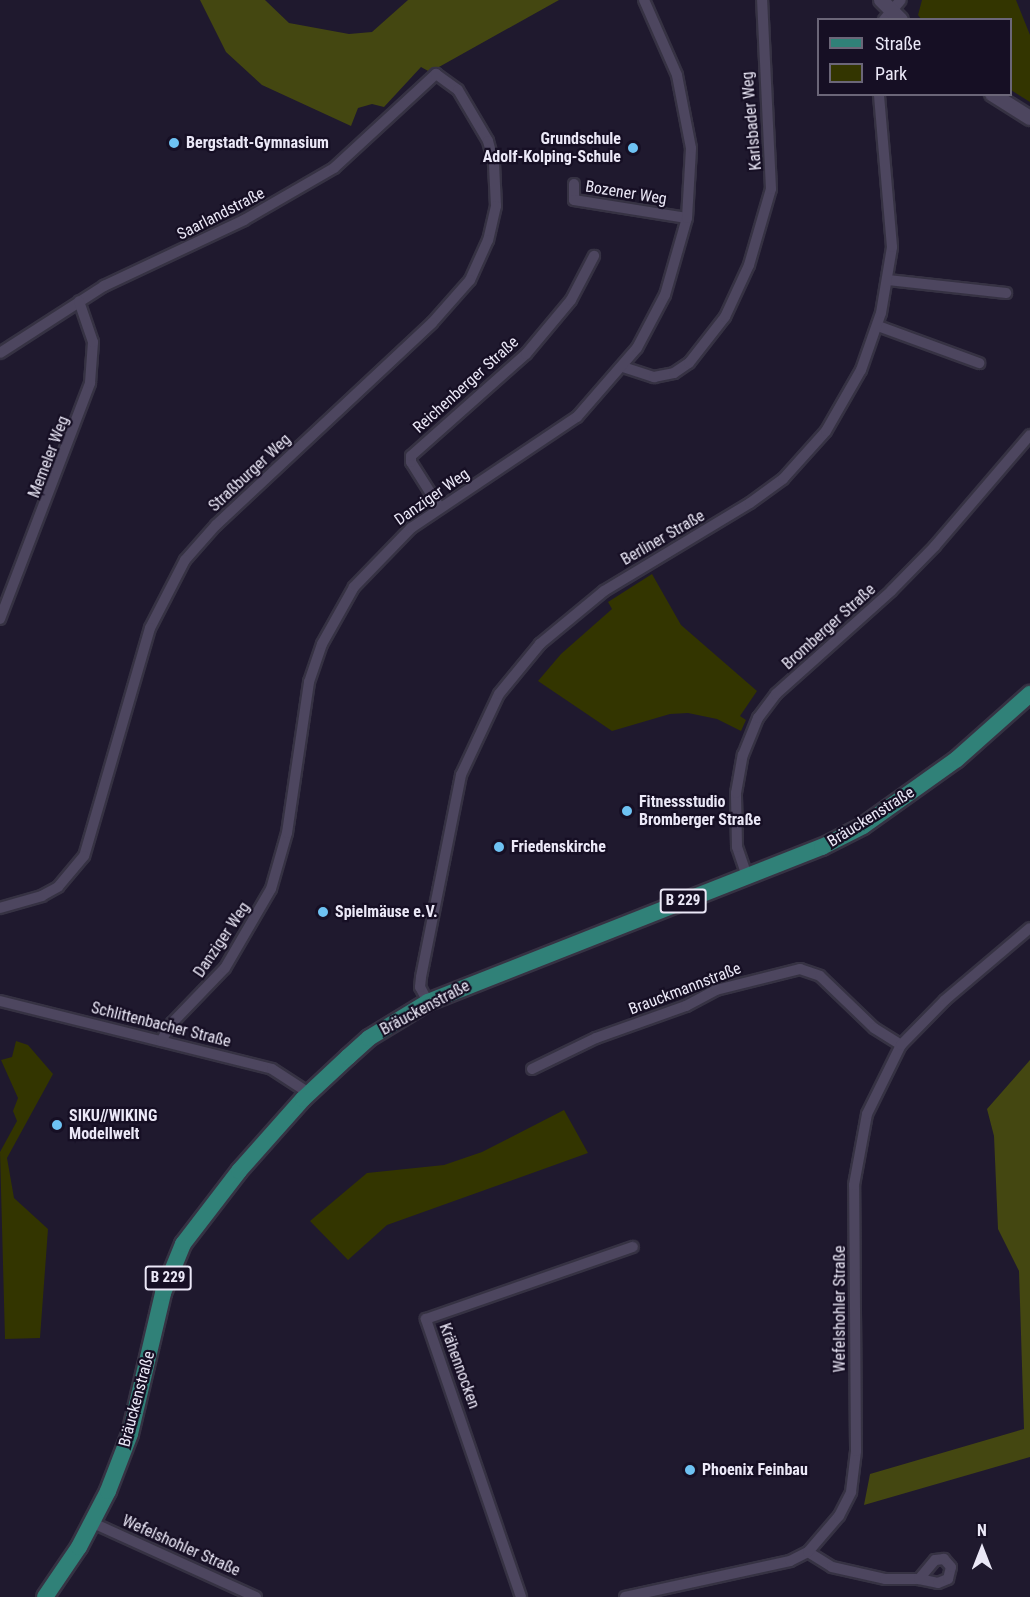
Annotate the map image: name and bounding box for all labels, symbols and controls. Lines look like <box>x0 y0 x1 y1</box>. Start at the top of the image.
legend <box>817 18 1012 96</box>
text: Straße <box>875 33 921 54</box>
text: Park <box>875 63 907 84</box>
street label: Karlsbader Weg <box>738 71 766 171</box>
place label: Grundschule Adolf-Kolping-Schule <box>483 129 621 167</box>
place label: Bergstadt-Gymnasium <box>186 133 329 153</box>
marker: Bergstadt-Gymnasium <box>167 136 181 150</box>
marker: Grundschule Adolf-Kolping-Schule <box>626 141 640 155</box>
street label: Bozener Weg <box>584 177 668 209</box>
street label: Saarlandstraße <box>174 184 268 244</box>
street label: Reichenberger Straße <box>409 333 523 437</box>
street label: Memeler Weg <box>25 413 73 501</box>
street label: Straßburger Weg <box>205 430 295 516</box>
street label: Danziger Weg <box>391 464 473 530</box>
street label: Berliner Straße <box>618 506 708 570</box>
street label: Bromberger Straße <box>778 580 880 674</box>
street label: Bräuckenstraße <box>824 783 918 851</box>
place label: Fitnessstudio Bromberger Straße <box>639 792 761 830</box>
marker: Fitnessstudio Bromberger Straße <box>620 804 634 818</box>
place label: Friedenskirche <box>511 837 606 857</box>
marker: Friedenskirche <box>492 840 506 854</box>
road number: B 229 <box>659 889 707 913</box>
street label: Danziger Weg <box>190 899 254 981</box>
place label: Spielmäuse e.V. <box>335 902 438 922</box>
marker: Spielmäuse e.V. <box>316 905 330 919</box>
street label: Brauckmannstraße <box>626 959 744 1019</box>
street label: Bräuckenstraße <box>377 976 473 1040</box>
street label: Schlittenbacher Straße <box>89 998 233 1052</box>
place label: SIKU//WIKING Modellwelt <box>69 1106 157 1144</box>
marker: SIKU//WIKING Modellwelt <box>50 1118 64 1132</box>
street label: Wefelshohler Straße <box>830 1245 850 1373</box>
road number: B 229 <box>144 1266 192 1290</box>
street label: Krähennocken <box>435 1321 483 1411</box>
street label: Bräuckenstraße <box>115 1349 159 1449</box>
place label: Phoenix Feinbau <box>702 1460 808 1480</box>
marker: Phoenix Feinbau <box>683 1463 697 1477</box>
street label: Wefelshohler Straße <box>119 1511 243 1581</box>
north arrow <box>952 1519 1012 1579</box>
text: N <box>977 1521 987 1540</box>

